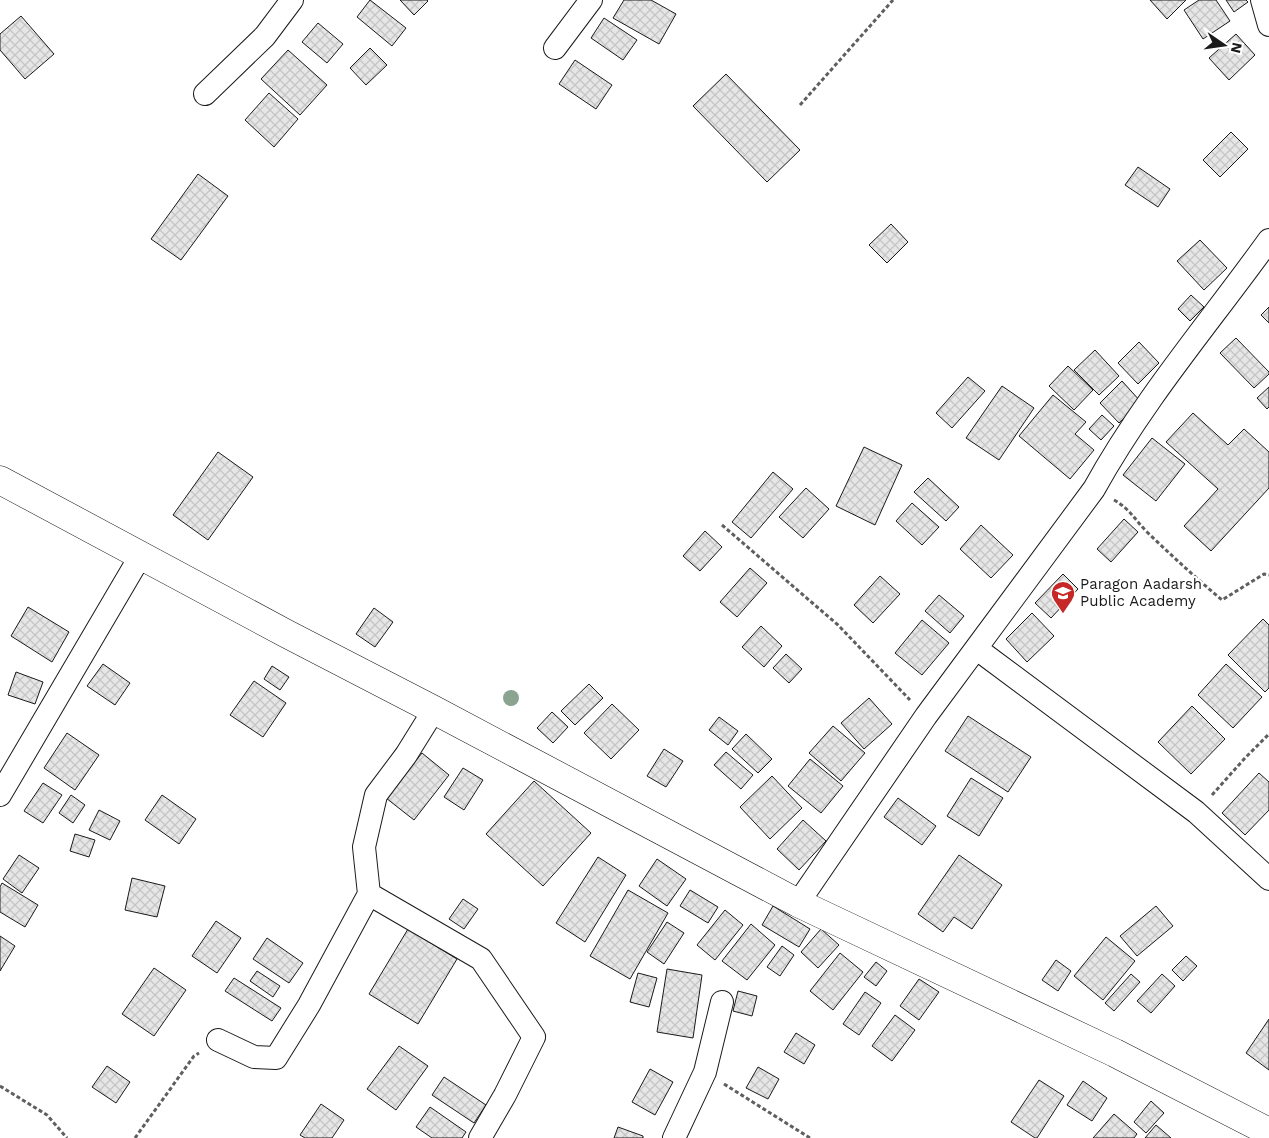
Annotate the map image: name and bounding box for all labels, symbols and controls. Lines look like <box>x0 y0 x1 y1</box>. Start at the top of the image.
north arrow <box>1199 20 1249 70</box>
text: N <box>1228 41 1246 55</box>
place label: Paragon Aadarsh Public Academy <box>1080 575 1202 610</box>
school or university icon: Paragon Aadarsh Public Academy <box>1050 580 1076 614</box>

